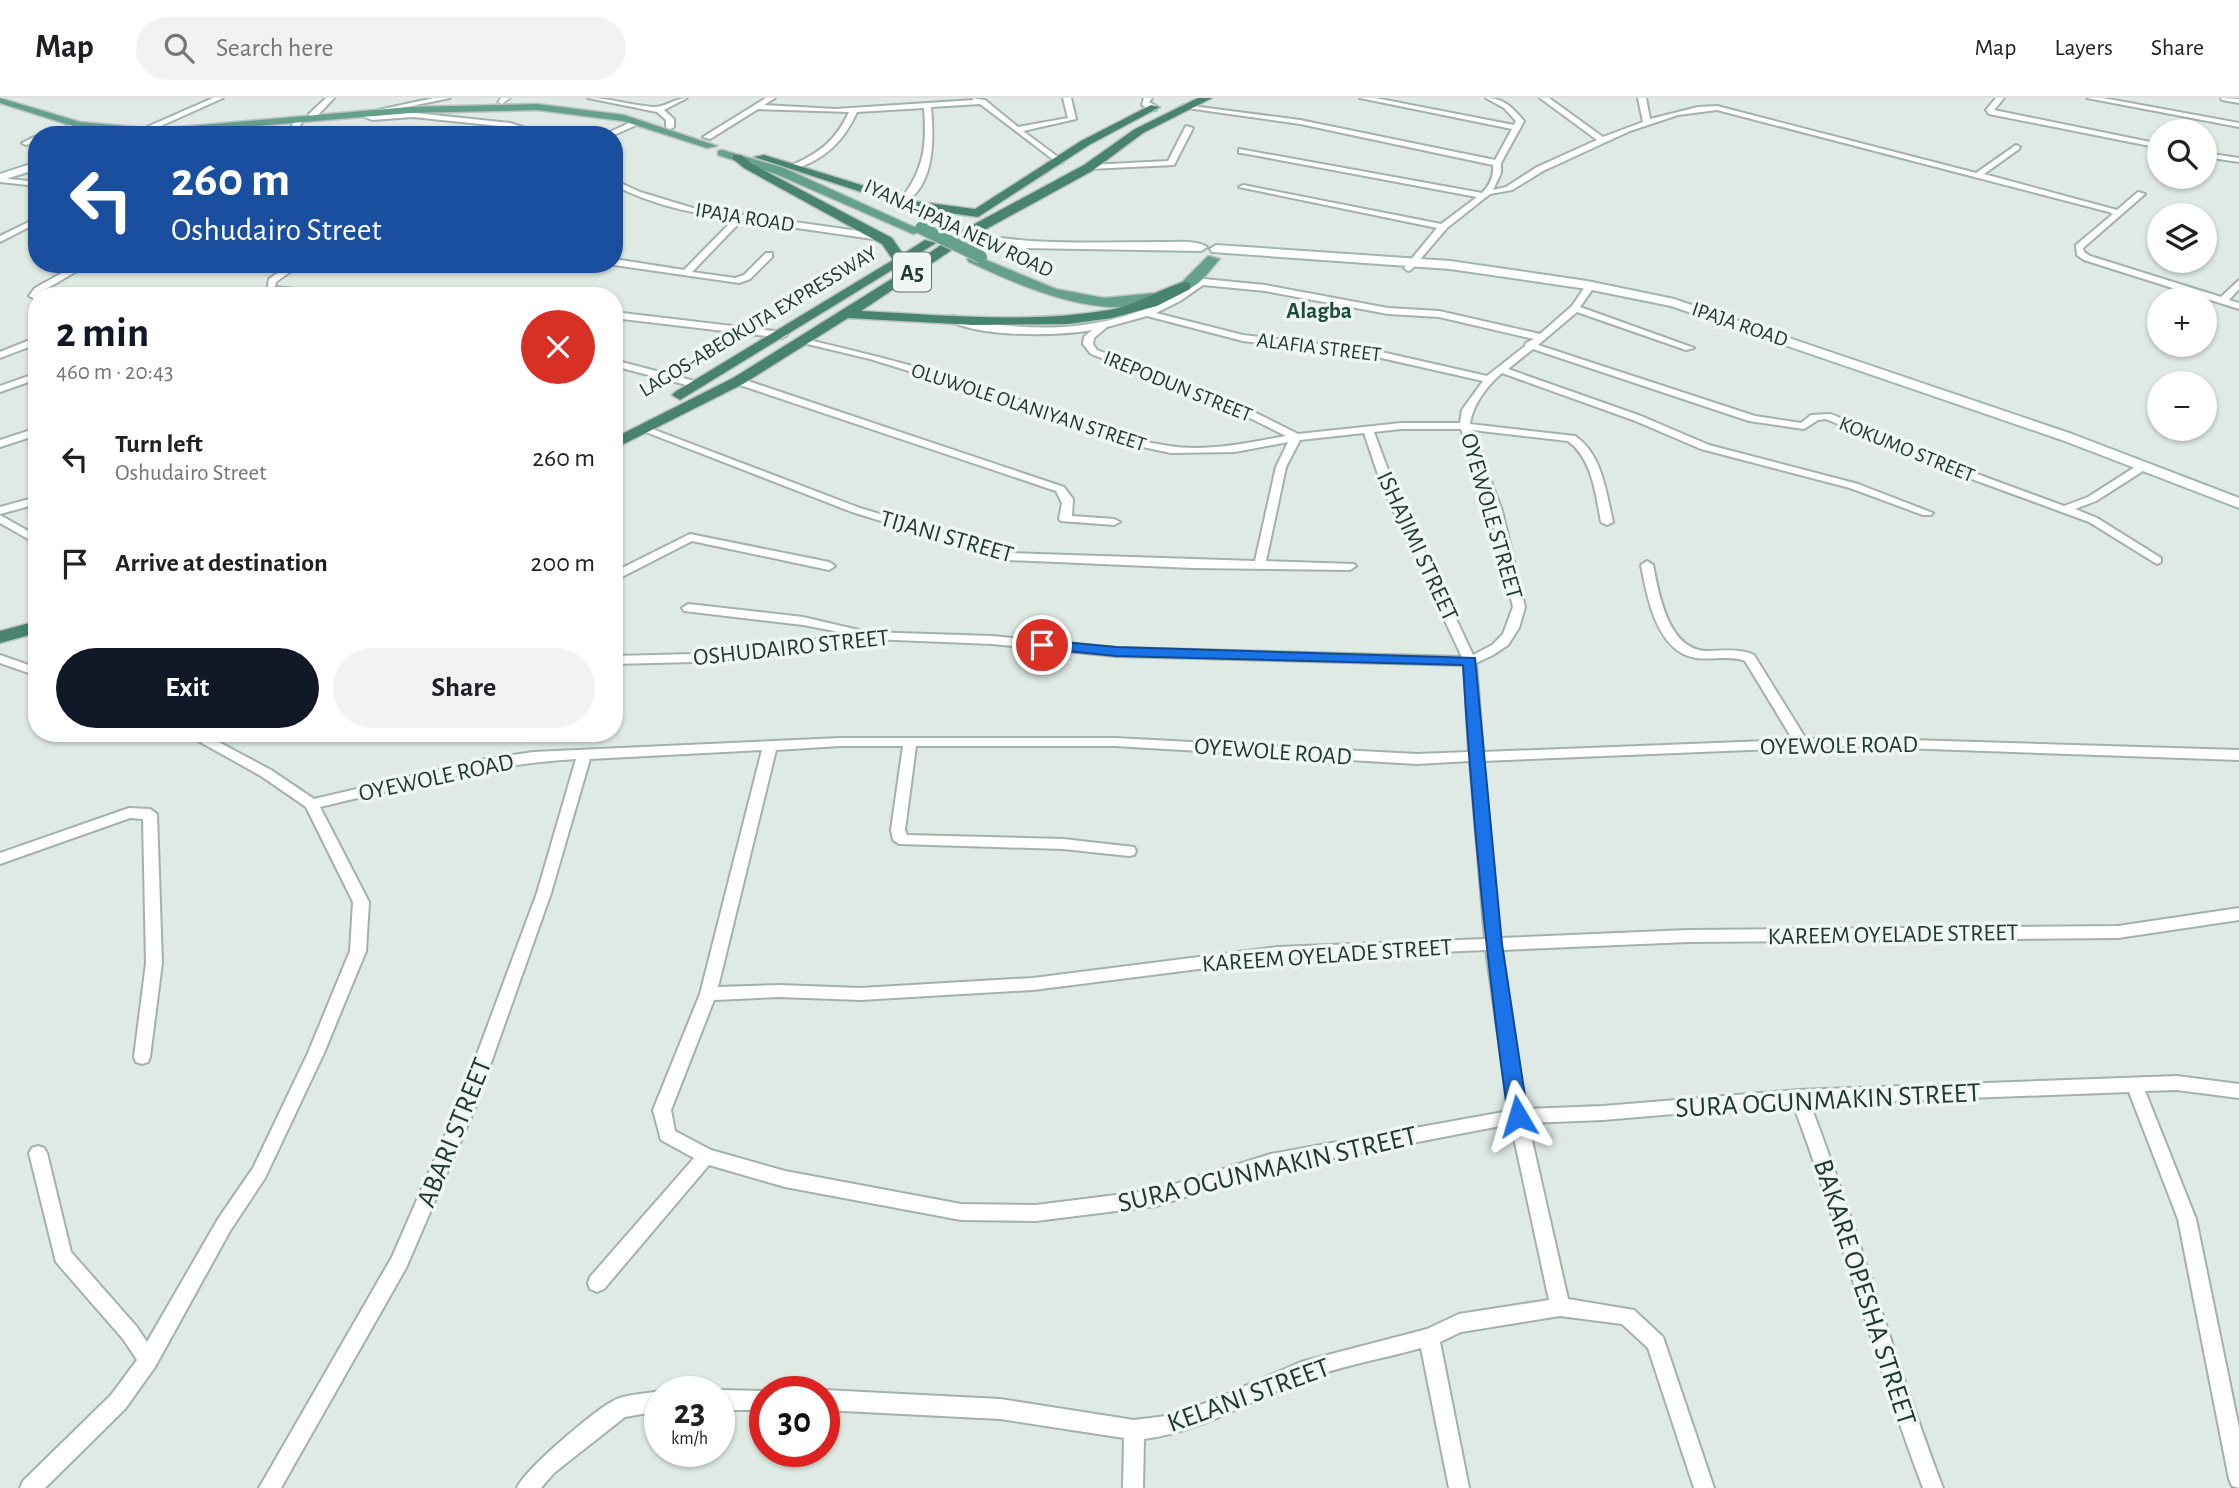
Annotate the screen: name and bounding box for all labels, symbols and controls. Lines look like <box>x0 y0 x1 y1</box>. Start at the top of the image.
search box <box>136 17 626 80</box>
icon: search <box>160 29 198 67</box>
text: Map <box>35 31 94 64</box>
text: Search here <box>216 35 334 61</box>
text: Map <box>1974 36 2016 60</box>
text: Layers <box>2054 36 2113 60</box>
text: Share <box>2151 36 2204 60</box>
map controls <box>2147 119 2217 441</box>
button: search <box>2147 119 2217 189</box>
icon: left <box>56 154 147 245</box>
text: 260 m <box>171 156 290 205</box>
street label: IYANA-IPAJA NEW ROAD <box>861 175 1056 281</box>
street label: IPAJA ROAD <box>694 199 796 236</box>
button: layers <box>2147 203 2217 273</box>
text: Oshudairo Street <box>171 214 382 246</box>
street label: LAGOS-ABEOKUTA EXPRESSWAY <box>636 242 881 401</box>
road number: A5 <box>893 252 931 292</box>
button: + <box>2147 287 2217 357</box>
street label: IPAJA ROAD <box>1689 298 1791 351</box>
district label: Alagba <box>1286 300 1352 323</box>
button: close <box>521 310 595 384</box>
text: 2 min <box>56 312 149 354</box>
street label: ALAFIA STREET <box>1255 329 1382 366</box>
street label: IREPODUN STREET <box>1101 347 1255 426</box>
street label: OLUWOLE OLANIYAN STREET <box>909 360 1149 455</box>
text: 460 m · 20:43 <box>56 361 173 384</box>
button: − <box>2147 371 2217 441</box>
street label: KOKUMO STREET <box>1836 413 1978 486</box>
text: Turn left <box>115 431 203 457</box>
street label: OYEWOLE STREET <box>1456 431 1526 602</box>
icon: left <box>56 440 94 478</box>
text: 260 m <box>532 445 595 471</box>
text: Oshudairo Street <box>115 462 267 485</box>
street label: ISHAJIMI STREET <box>1372 468 1462 625</box>
street label: TIJANI STREET <box>877 507 1016 567</box>
icon: arrive <box>56 545 94 583</box>
text: Arrive at destination <box>115 550 328 576</box>
text: 200 m <box>531 550 595 576</box>
pin <box>1012 615 1072 675</box>
street label: OSHUDAIRO STREET <box>692 626 890 670</box>
icon: arrive <box>1023 626 1061 664</box>
button: Exit <box>56 648 319 728</box>
button: Share <box>333 648 595 728</box>
street label: OYEWOLE ROAD <box>1760 733 1918 759</box>
street label: OYEWOLE ROAD <box>1193 735 1352 769</box>
street label: OYEWOLE ROAD <box>357 750 516 806</box>
street label: KAREEM OYELADE STREET <box>1767 921 2019 949</box>
street label: KAREEM OYELADE STREET <box>1201 935 1453 977</box>
street label: ABARI STREET <box>412 1054 497 1211</box>
position arrow <box>1481 1079 1555 1153</box>
street label: SURA OGUNMAKIN STREET <box>1675 1079 1982 1123</box>
street label: SURA OGUNMAKIN STREET <box>1115 1122 1420 1218</box>
street label: BAKARE OPESHA STREET <box>1808 1156 1920 1429</box>
street label: KELANI STREET <box>1164 1353 1334 1438</box>
speed limit sign: 30 <box>749 1376 840 1467</box>
text: 23 <box>674 1395 705 1430</box>
text: km/h <box>671 1430 708 1448</box>

